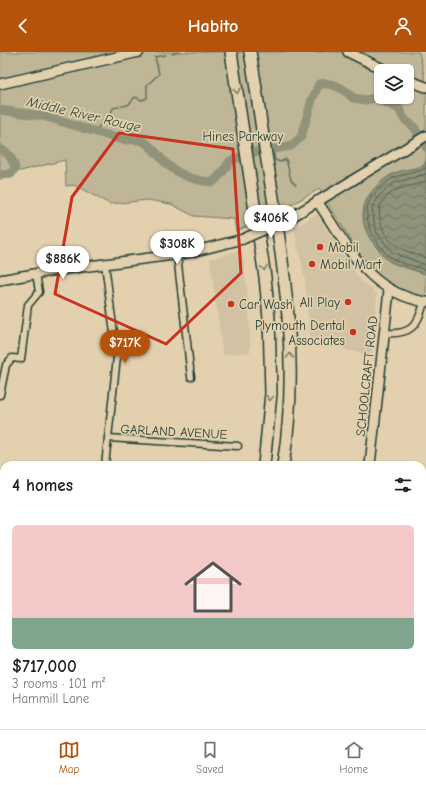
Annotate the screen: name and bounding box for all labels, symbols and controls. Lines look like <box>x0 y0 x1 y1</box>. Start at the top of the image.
icon: back <box>12 15 34 37</box>
icon: person <box>392 15 414 37</box>
text: Habito <box>188 16 238 37</box>
map controls <box>374 64 414 104</box>
button: layers <box>374 64 414 104</box>
one-way arrow <box>232 87 241 94</box>
water label: Middle River Rouge <box>24 93 143 136</box>
park label: Hines Parkway <box>203 129 284 144</box>
pin: $406K <box>243 205 299 239</box>
text: $406K <box>253 210 289 225</box>
pin: $308K <box>149 231 205 265</box>
text: $308K <box>159 236 195 251</box>
place label: Mobil <box>328 240 359 255</box>
marker: Mobil <box>315 242 325 252</box>
pin: $886K <box>35 246 91 280</box>
text: $886K <box>45 251 81 266</box>
place label: Mobil Mart <box>320 257 383 272</box>
marker: Mobil Mart <box>307 259 317 269</box>
one-way arrow <box>259 265 268 271</box>
place label: All Play <box>300 295 340 310</box>
place label: Car Wash <box>239 297 293 312</box>
marker: All Play <box>343 297 353 307</box>
marker: Car Wash <box>226 299 236 309</box>
street label: SCHOOLCRAFT ROAD <box>353 315 380 437</box>
place label: Plymouth Dental Associates <box>255 318 345 348</box>
marker: Plymouth Dental Associates <box>348 327 358 337</box>
pin: $717K <box>97 330 153 364</box>
text: $717K <box>109 335 141 350</box>
one-way arrow <box>286 353 294 359</box>
one-way arrow <box>266 395 275 401</box>
street label: GARLAND AVENUE <box>120 421 228 442</box>
icon: filters <box>392 474 414 496</box>
text: 4 homes <box>12 476 73 495</box>
icon: home <box>177 551 249 623</box>
text: $717,000 <box>12 657 77 676</box>
text: 3 rooms · 101 m² <box>12 676 105 691</box>
text: Hammill Lane <box>12 691 89 706</box>
tab: Map <box>58 739 80 776</box>
tab: Saved <box>196 739 224 776</box>
tab: Home <box>340 739 368 776</box>

